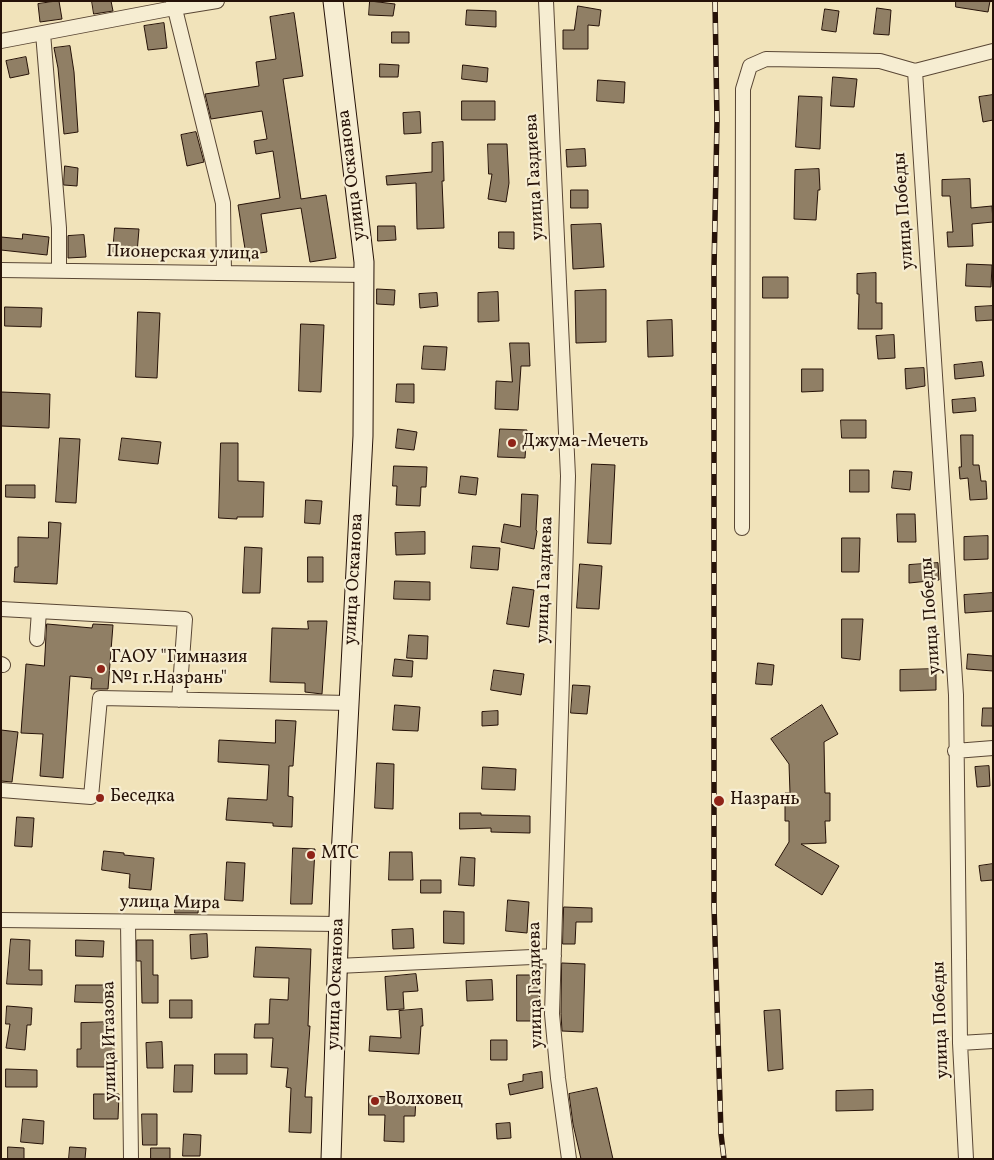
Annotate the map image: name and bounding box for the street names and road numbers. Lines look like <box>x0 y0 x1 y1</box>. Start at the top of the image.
street label: улица Осканова <box>334 108 372 242</box>
street label: улица Газдиева <box>522 113 550 241</box>
street label: улица Победы <box>890 152 920 270</box>
street label: Пионерская улица <box>106 242 260 266</box>
street label: улица Осканова <box>341 512 369 646</box>
street label: улица Газдиева <box>533 516 559 644</box>
street label: улица Победы <box>917 557 947 675</box>
street label: улица Мира <box>119 892 221 916</box>
street label: улица Осканова <box>324 918 350 1050</box>
street label: улица Газдиева <box>525 921 549 1049</box>
street label: улица Победы <box>929 961 955 1079</box>
street label: улица Итазова <box>99 981 123 1101</box>

